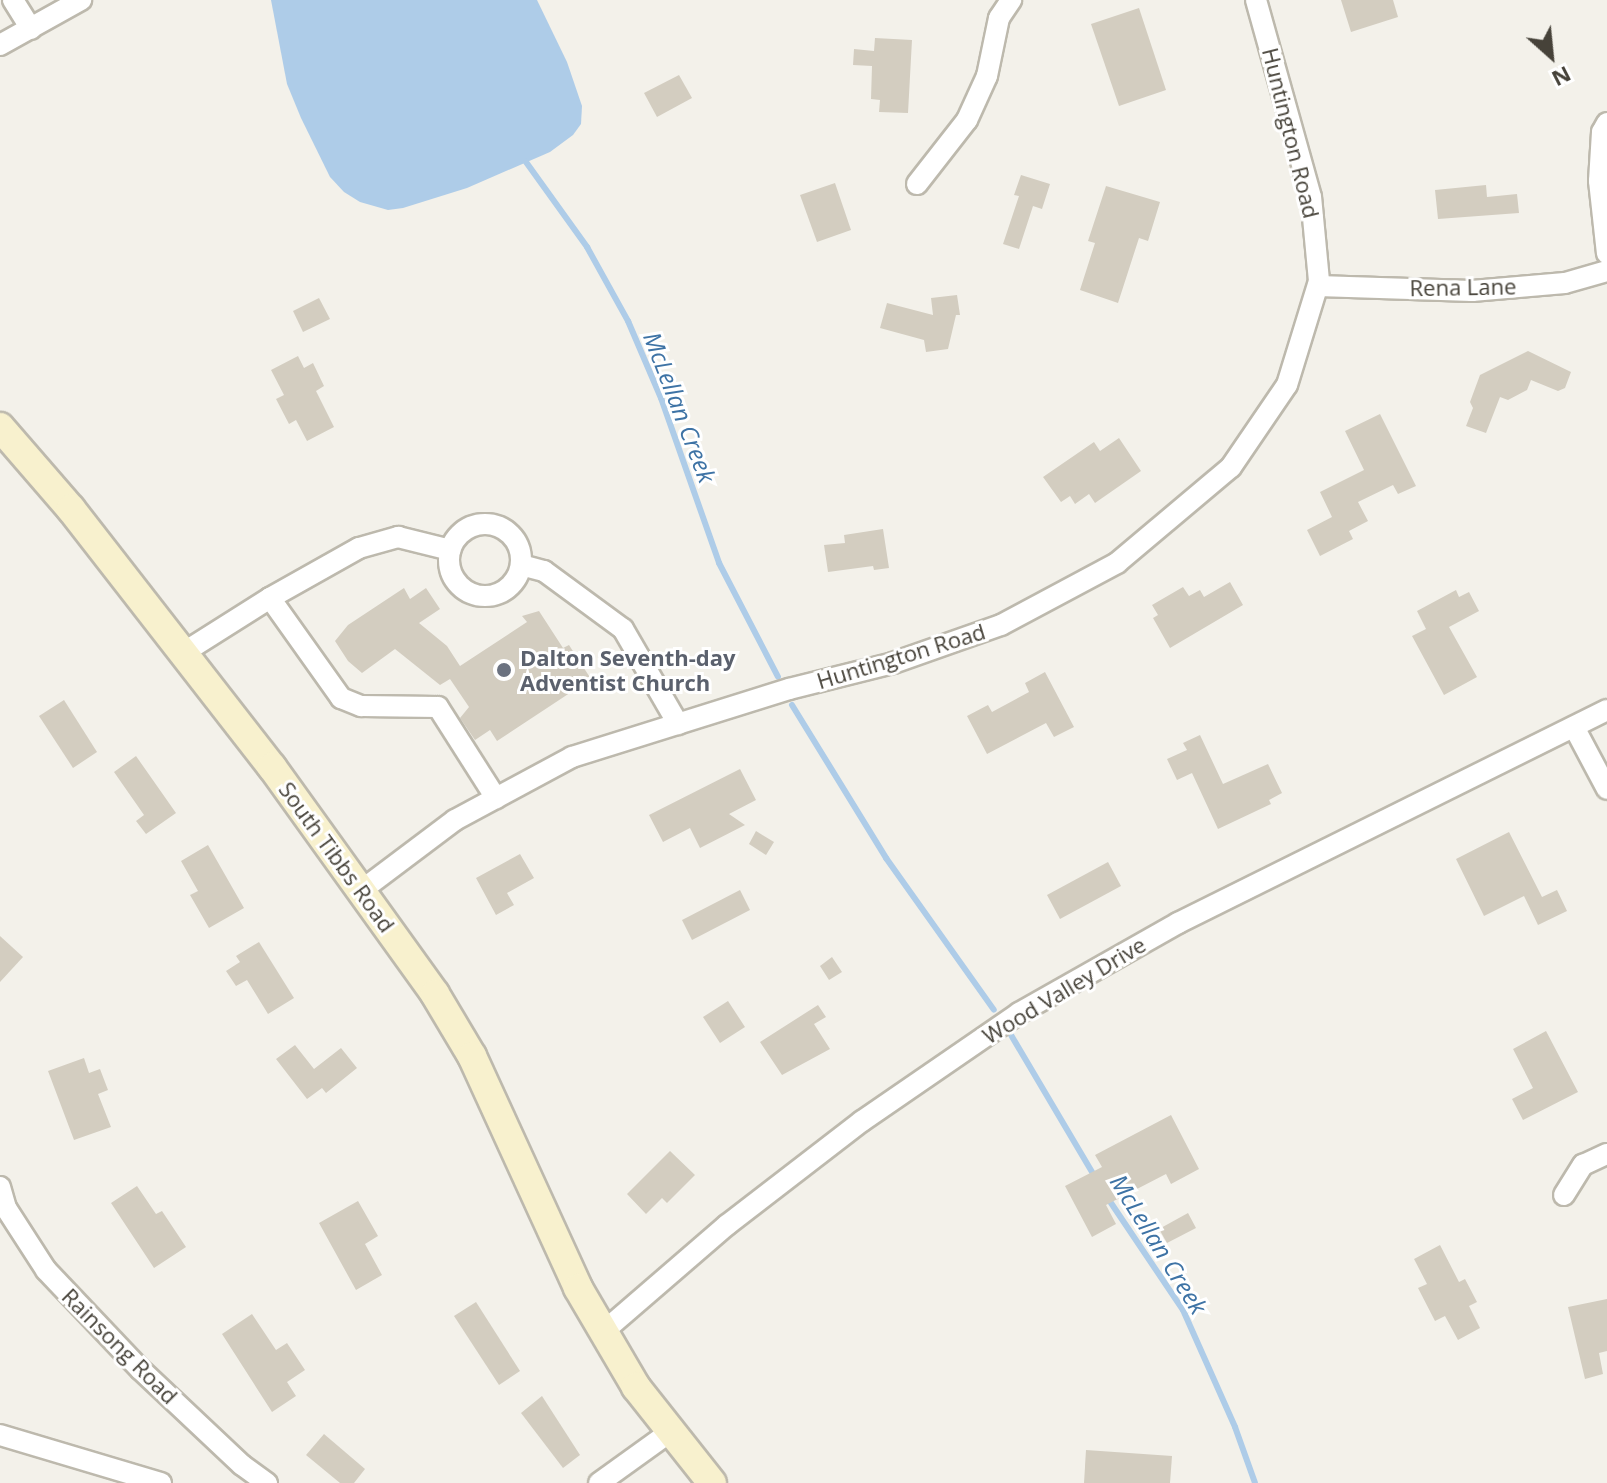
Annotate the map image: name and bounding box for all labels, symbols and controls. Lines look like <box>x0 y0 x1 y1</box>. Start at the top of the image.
north arrow <box>1511 16 1591 96</box>
street label: Huntington Road <box>1257 45 1325 221</box>
text: N <box>1547 60 1577 95</box>
street label: Rena Lane <box>1409 273 1517 301</box>
water label: McLellan Creek <box>638 327 722 487</box>
street label: Huntington Road <box>814 618 988 694</box>
place label: Dalton Seventh-day Adventist Church <box>520 644 736 696</box>
marker: Dalton Seventh-day Adventist Church <box>495 661 513 679</box>
street label: South Tibbs Road <box>274 777 400 937</box>
street label: Wood Valley Drive <box>978 931 1150 1049</box>
water label: McLellan Creek <box>1105 1169 1213 1319</box>
street label: Rainsong Road <box>57 1283 183 1409</box>

